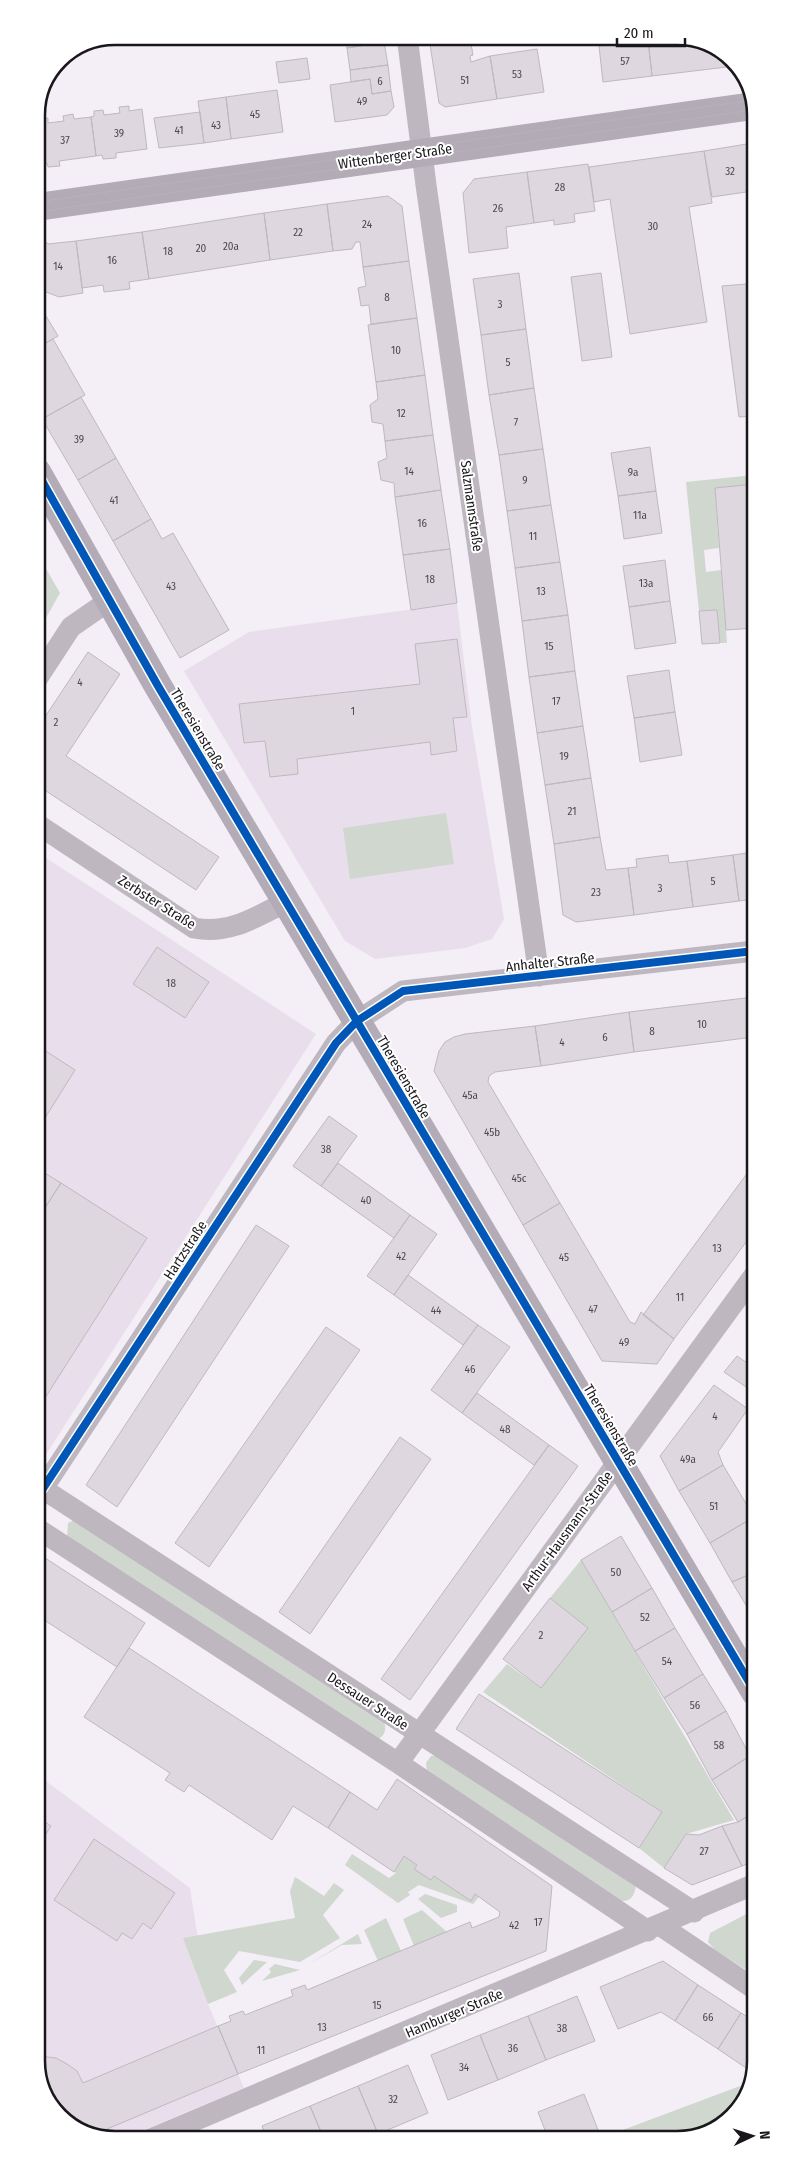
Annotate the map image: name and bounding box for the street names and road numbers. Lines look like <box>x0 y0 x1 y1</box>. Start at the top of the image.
street label: Wittenberger Straße <box>337 140 453 173</box>
street label: Salzmannstraße <box>457 459 486 553</box>
street label: Theresienstraße <box>167 685 229 773</box>
street label: Zerbster Straße <box>115 872 199 933</box>
street label: Anhalter Straße <box>505 949 595 976</box>
street label: Theresienstraße <box>373 1033 434 1122</box>
street label: Hartzstraße <box>160 1218 211 1283</box>
street label: Theresienstraße <box>580 1381 642 1469</box>
street label: Arthur-Hausmann-Straße <box>518 1468 617 1595</box>
street label: Dessauer Straße <box>324 1669 412 1734</box>
street label: Hamburger Straße <box>403 1985 506 2042</box>

